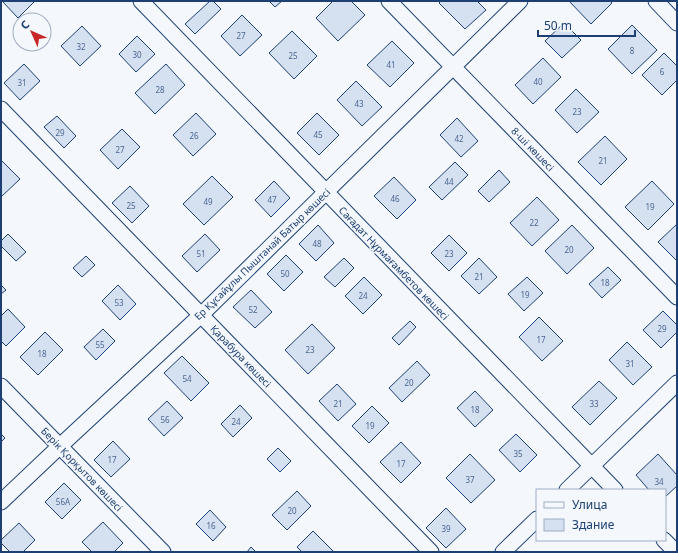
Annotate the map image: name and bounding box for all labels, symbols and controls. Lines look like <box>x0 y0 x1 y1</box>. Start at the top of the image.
north arrow <box>12 12 52 52</box>
scale bar <box>538 12 635 38</box>
text: С <box>17 17 32 32</box>
text: 50 m <box>544 17 572 34</box>
house number: 27 <box>236 30 246 41</box>
house number: 32 <box>76 41 86 52</box>
house number: 8 <box>630 45 635 56</box>
house number: 30 <box>132 49 142 60</box>
house number: 25 <box>288 50 298 61</box>
house number: 41 <box>386 59 396 70</box>
house number: 6 <box>660 66 665 77</box>
house number: 40 <box>533 76 543 87</box>
house number: 31 <box>17 77 27 88</box>
house number: 28 <box>155 84 165 95</box>
house number: 43 <box>354 98 364 109</box>
house number: 23 <box>572 106 582 117</box>
street label: 8-шi көшесi <box>508 124 558 174</box>
house number: 29 <box>55 127 65 138</box>
house number: 45 <box>313 129 323 140</box>
house number: 26 <box>189 130 199 141</box>
house number: 42 <box>454 133 464 144</box>
house number: 27 <box>115 144 125 155</box>
house number: 21 <box>598 155 608 166</box>
house number: 44 <box>444 176 454 187</box>
street label: Ер Құсайұлы Пыштанай Батыр көшесі <box>191 185 333 323</box>
house number: 46 <box>390 193 400 204</box>
house number: 47 <box>267 194 277 205</box>
house number: 49 <box>203 196 213 207</box>
house number: 25 <box>126 200 136 211</box>
house number: 19 <box>645 201 655 212</box>
street label: Сағадат Нұрмағамбетов көшесі <box>336 203 452 323</box>
house number: 22 <box>529 217 539 228</box>
house number: 48 <box>312 238 322 249</box>
house number: 20 <box>564 244 574 255</box>
house number: 51 <box>196 248 206 259</box>
house number: 23 <box>444 248 454 259</box>
house number: 50 <box>280 268 290 279</box>
house number: 21 <box>474 271 484 282</box>
house number: 18 <box>600 277 610 288</box>
house number: 19 <box>520 289 530 300</box>
house number: 24 <box>358 290 368 301</box>
house number: 53 <box>114 297 124 308</box>
house number: 52 <box>248 304 258 315</box>
street label: Қарабура көшесі <box>207 322 275 390</box>
house number: 29 <box>657 323 667 334</box>
house number: 17 <box>536 334 546 345</box>
house number: 55 <box>95 339 105 350</box>
house number: 23 <box>305 344 315 355</box>
house number: 18 <box>37 348 47 359</box>
house number: 31 <box>625 358 635 369</box>
house number: 54 <box>182 373 192 384</box>
house number: 20 <box>404 377 414 388</box>
house number: 21 <box>333 398 343 409</box>
house number: 33 <box>589 398 599 409</box>
house number: 18 <box>470 404 480 415</box>
house number: 56 <box>160 414 170 425</box>
house number: 24 <box>231 416 241 427</box>
house number: 19 <box>365 420 375 431</box>
street label: Берік Қорқытов көшесі <box>38 424 126 514</box>
house number: 35 <box>513 448 523 459</box>
house number: 17 <box>107 454 117 465</box>
house number: 17 <box>396 458 406 469</box>
house number: 37 <box>465 474 475 485</box>
house number: 34 <box>654 476 664 487</box>
legend <box>536 489 666 541</box>
house number: 56А <box>56 496 71 507</box>
text: Улица <box>572 496 607 513</box>
house number: 20 <box>287 505 297 516</box>
text: Здание <box>572 516 615 533</box>
house number: 16 <box>206 520 216 531</box>
house number: 39 <box>441 523 451 534</box>

